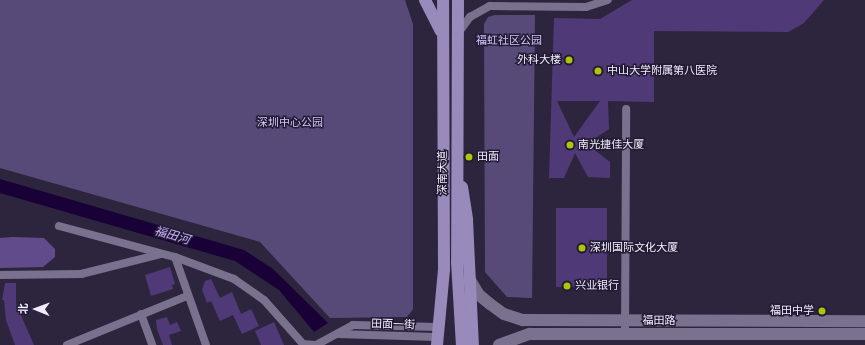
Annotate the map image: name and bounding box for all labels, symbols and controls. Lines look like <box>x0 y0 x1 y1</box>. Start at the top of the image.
park label: 福虹社区公园 <box>476 34 542 48</box>
place label: 外科大楼 <box>517 53 561 67</box>
marker: 外科大楼 <box>564 55 574 65</box>
place label: 中山大学附属第八医院 <box>607 64 717 78</box>
marker: 中山大学附属第八医院 <box>592 65 604 77</box>
park label: 深圳中心公园 <box>257 116 323 130</box>
place label: 南光捷佳大厦 <box>578 138 644 152</box>
marker: 南光捷佳大厦 <box>565 140 575 150</box>
place label: 田面 <box>477 150 499 164</box>
street label: 深南大道 <box>436 151 450 195</box>
marker: 田面 <box>464 152 474 162</box>
water label: 福田河 <box>153 224 191 248</box>
place label: 深圳国际文化大厦 <box>590 241 678 255</box>
marker: 深圳国际文化大厦 <box>577 243 587 253</box>
place label: 兴业银行 <box>575 279 619 293</box>
marker: 兴业银行 <box>562 281 572 291</box>
north arrow <box>16 289 56 329</box>
text: 北 <box>17 303 30 314</box>
place label: 福田中学 <box>770 304 814 318</box>
marker: 福田中学 <box>817 306 827 316</box>
street label: 福田路 <box>643 314 675 328</box>
street label: 田面一街 <box>371 318 415 332</box>

